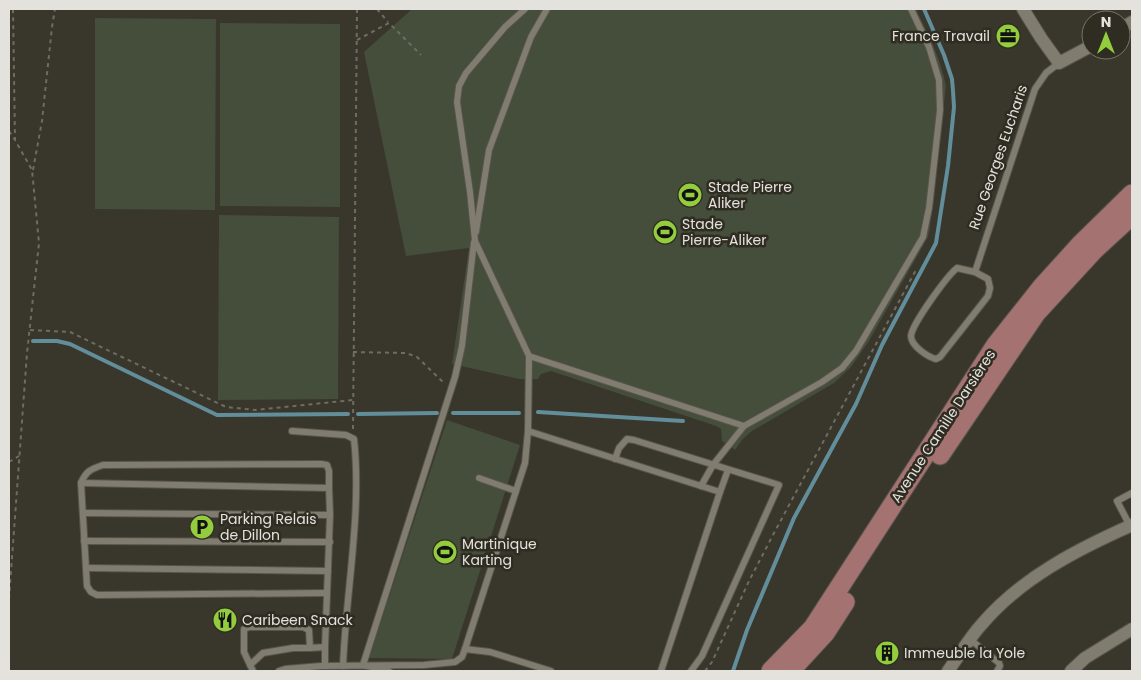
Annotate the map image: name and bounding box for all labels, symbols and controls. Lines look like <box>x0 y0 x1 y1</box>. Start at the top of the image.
north arrow <box>1081 10 1131 60</box>
text: N <box>1101 12 1111 32</box>
office icon: France Travail <box>995 23 1021 49</box>
place label: France Travail <box>892 26 990 46</box>
street label: Rue Georges Eucharis <box>964 82 1032 232</box>
place label: Stade Pierre Aliker <box>708 177 792 213</box>
sports icon: Stade Pierre Aliker <box>677 182 703 208</box>
place label: Stade Pierre-Aliker <box>682 214 767 250</box>
sports icon: Stade Pierre-Aliker <box>652 219 678 245</box>
street label: Avenue Camille Darsières <box>886 345 1000 507</box>
place label: Parking Relais de Dillon <box>220 509 316 545</box>
parking icon: Parking Relais de Dillon <box>189 514 215 540</box>
place label: Martinique Karting <box>462 534 537 570</box>
sports icon: Martinique Karting <box>432 539 458 565</box>
restaurant icon: Caribeen Snack <box>212 607 238 633</box>
place label: Caribeen Snack <box>242 610 354 630</box>
building icon: Immeuble la Yole <box>874 640 900 666</box>
place label: Immeuble la Yole <box>904 643 1025 663</box>

